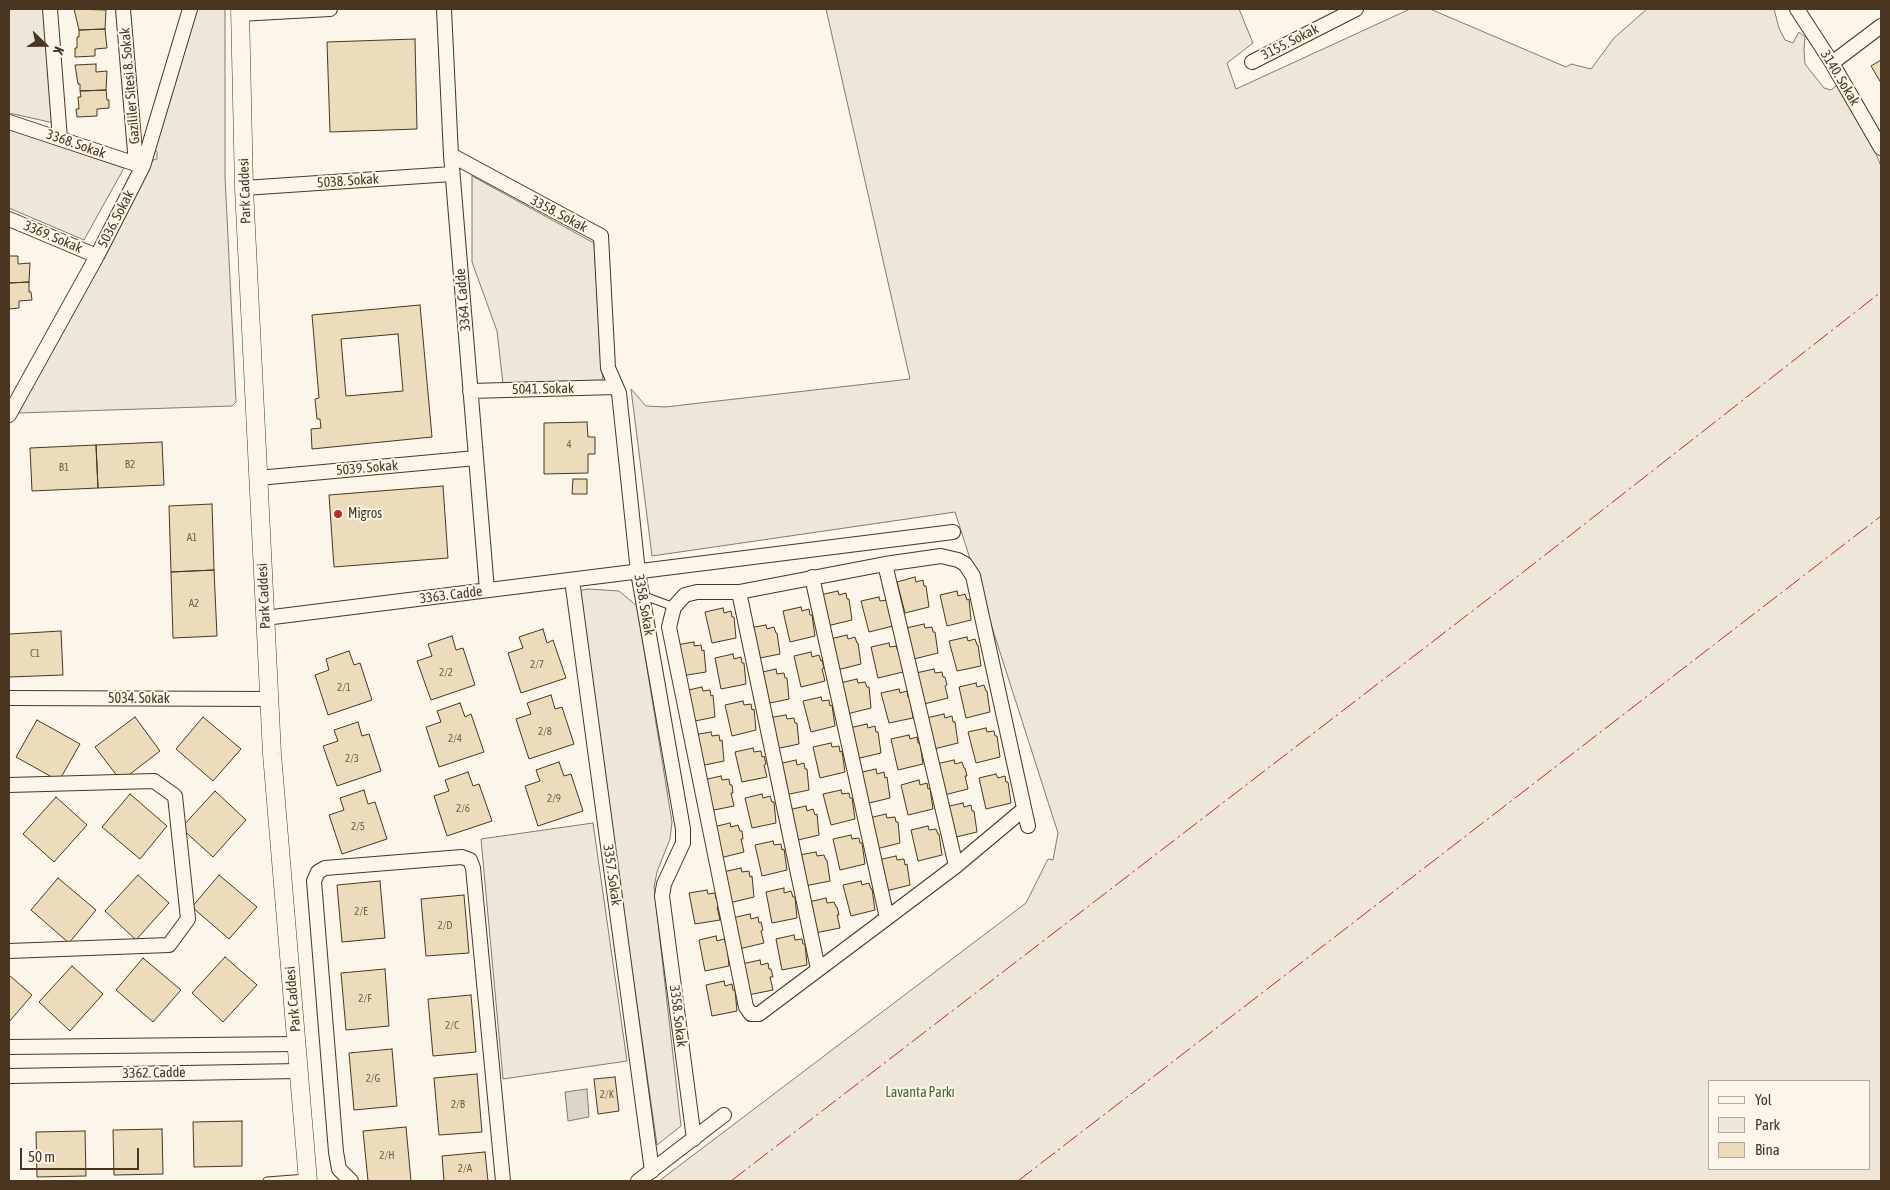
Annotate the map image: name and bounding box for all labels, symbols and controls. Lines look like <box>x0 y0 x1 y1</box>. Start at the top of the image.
north arrow <box>20 20 70 70</box>
street label: 3155. Sokak <box>1259 20 1321 64</box>
street label: Gazililer Sitesi 8. Sokak <box>117 27 143 145</box>
text: K <box>50 44 68 57</box>
street label: 3140. Sokak <box>1817 47 1863 109</box>
street label: 3368. Sokak <box>44 126 108 162</box>
street label: Park Caddesi <box>235 158 255 224</box>
street label: 5038. Sokak <box>316 170 380 192</box>
street label: 5036. Sokak <box>94 188 138 250</box>
street label: 3358. Sokak <box>528 192 590 236</box>
street label: 3369. Sokak <box>21 217 85 257</box>
street label: 3364. Cadde <box>452 268 474 332</box>
street label: 5041. Sokak <box>512 380 574 398</box>
house number: 4 <box>566 438 572 452</box>
street label: 5039. Sokak <box>335 457 399 479</box>
house number: B2 <box>125 458 135 472</box>
house number: B1 <box>59 461 69 475</box>
place label: Migros <box>348 506 382 522</box>
marker: Migros <box>332 508 344 520</box>
house number: A1 <box>187 531 197 545</box>
street label: Park Caddesi <box>254 563 274 629</box>
street label: 3358. Sokak <box>630 573 658 637</box>
street label: 3363. Cadde <box>419 583 483 607</box>
house number: A2 <box>189 597 199 611</box>
house number: C1 <box>30 647 40 661</box>
house number: 2/7 <box>530 658 544 672</box>
house number: 2/2 <box>439 666 453 680</box>
house number: 2/1 <box>337 681 351 695</box>
street label: 5034. Sokak <box>108 691 170 707</box>
house number: 2/8 <box>538 725 552 739</box>
house number: 2/4 <box>448 732 462 746</box>
house number: 2/3 <box>345 752 359 766</box>
house number: 2/9 <box>547 792 561 806</box>
house number: 2/6 <box>456 802 470 816</box>
house number: 2/5 <box>351 820 365 834</box>
street label: 3357. Sokak <box>599 843 625 907</box>
house number: 2/E <box>354 905 368 919</box>
house number: 2/D <box>437 919 453 933</box>
street label: Park Caddesi <box>282 965 304 1033</box>
street label: 3358. Sokak <box>666 984 690 1048</box>
house number: 2/F <box>358 992 372 1006</box>
house number: 2/C <box>445 1019 459 1033</box>
street label: 3362. Cadde <box>122 1064 186 1082</box>
house number: 2/G <box>366 1072 380 1086</box>
legend <box>1708 1080 1870 1170</box>
park label: Lavanta Parkı <box>885 1085 955 1101</box>
house number: 2/K <box>600 1088 614 1102</box>
text: Yol <box>1755 1091 1772 1108</box>
house number: 2/B <box>451 1098 465 1112</box>
text: Park <box>1755 1116 1780 1133</box>
scale bar <box>22 1138 141 1170</box>
text: Bina <box>1755 1141 1780 1158</box>
text: 50 m <box>28 1148 55 1165</box>
house number: 2/H <box>379 1149 395 1163</box>
house number: 2/A <box>458 1162 472 1176</box>

